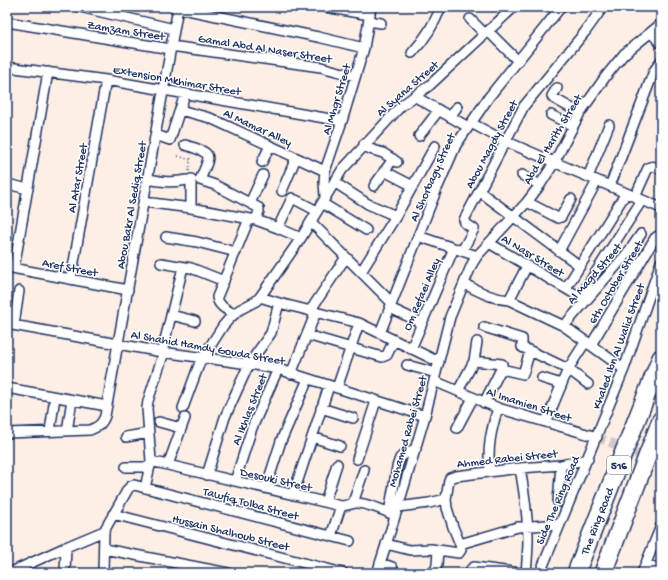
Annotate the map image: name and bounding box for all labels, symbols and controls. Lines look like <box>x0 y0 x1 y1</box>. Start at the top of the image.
street label: Zamzam Street <box>86 19 167 45</box>
street label: Gamal Abd Al Naser Street <box>197 33 334 68</box>
street label: Al Syana Street <box>374 58 443 120</box>
street label: Al Mhgr Street <box>321 61 356 137</box>
street label: Extension Mkhimar Street <box>112 64 243 100</box>
street label: Abd El Harith Street <box>521 91 587 188</box>
street label: Abou Magdy Street <box>464 98 522 191</box>
street label: Al Mamar Alley <box>221 107 294 151</box>
street label: Al Shorbagy Street <box>408 130 460 224</box>
street label: Abou Bakr Al Sediq Street <box>115 139 151 270</box>
street label: Al Atar Street <box>66 141 92 214</box>
street label: Al Nasr Street <box>498 233 567 281</box>
street label: 6th October Street <box>586 238 648 327</box>
street label: Al Magd Street <box>565 240 627 308</box>
street label: Om Refaei Alley <box>401 256 444 333</box>
street label: Aref Street <box>41 257 100 281</box>
street label: Khaled Ibn Al Walid Street <box>591 281 650 411</box>
street label: Al Shahid Hamdy Gouda Street <box>130 329 287 370</box>
street label: Al Ikhlas Street <box>230 371 272 448</box>
street label: Mohamed Rabei Street <box>386 373 432 489</box>
street label: Al Imamien Street <box>484 386 574 427</box>
street label: Ahmed Rabei Street <box>456 448 559 472</box>
street label: Side The Ring Road <box>534 454 584 547</box>
road number: 516 <box>607 456 631 474</box>
street label: Desouki Street <box>237 466 314 496</box>
street label: Tawfiq Tolba Street <box>200 485 301 525</box>
street label: The Ring Road <box>579 485 618 558</box>
street label: Hussain Shalhoub Street <box>171 513 291 556</box>

